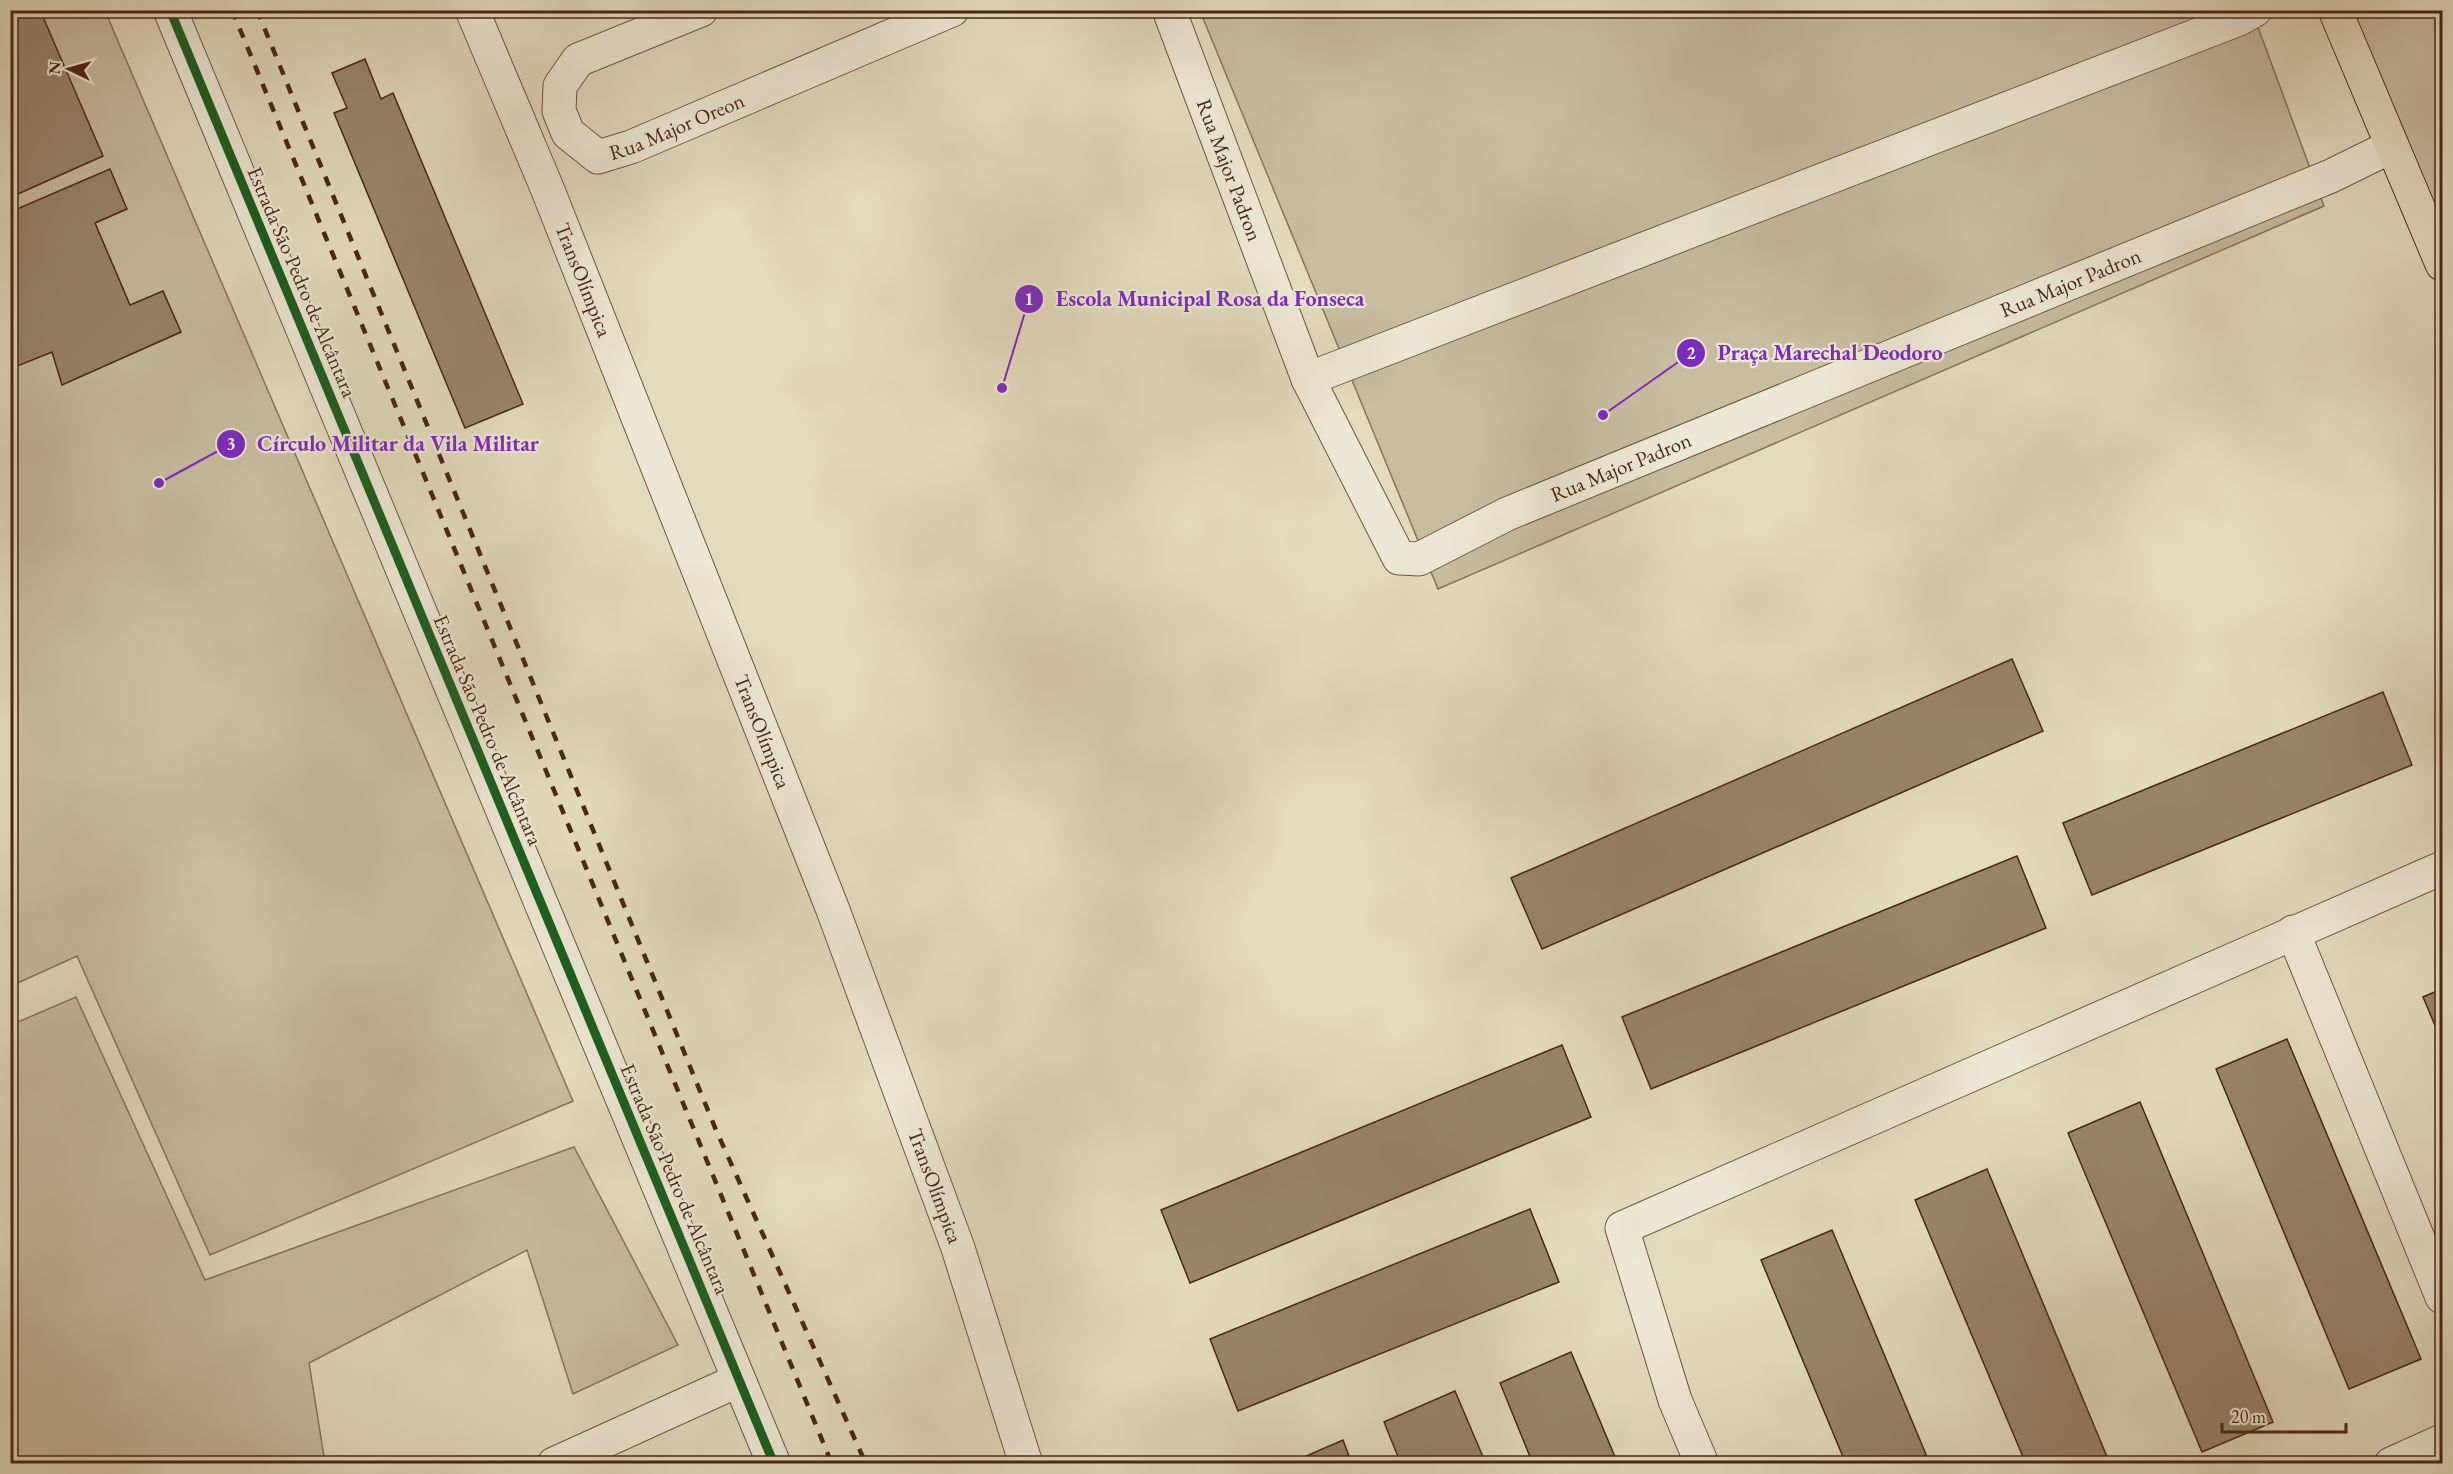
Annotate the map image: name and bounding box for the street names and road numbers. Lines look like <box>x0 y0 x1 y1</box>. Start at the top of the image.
street label: Rua Major Oreon <box>606 86 748 166</box>
street label: Rua Major Padron <box>1191 95 1269 245</box>
street label: Estrada São Pedro de Alcântara <box>242 162 364 402</box>
street label: TransOlímpica <box>549 219 619 341</box>
street label: Rua Major Padron <box>1996 241 2145 323</box>
street label: Rua Major Padron <box>1546 426 1695 508</box>
street label: Estrada São Pedro de Alcântara <box>428 610 550 850</box>
street label: TransOlímpica <box>728 671 798 793</box>
street label: Estrada São Pedro de Alcântara <box>615 1059 737 1299</box>
street label: TransOlímpica <box>902 1125 969 1248</box>

